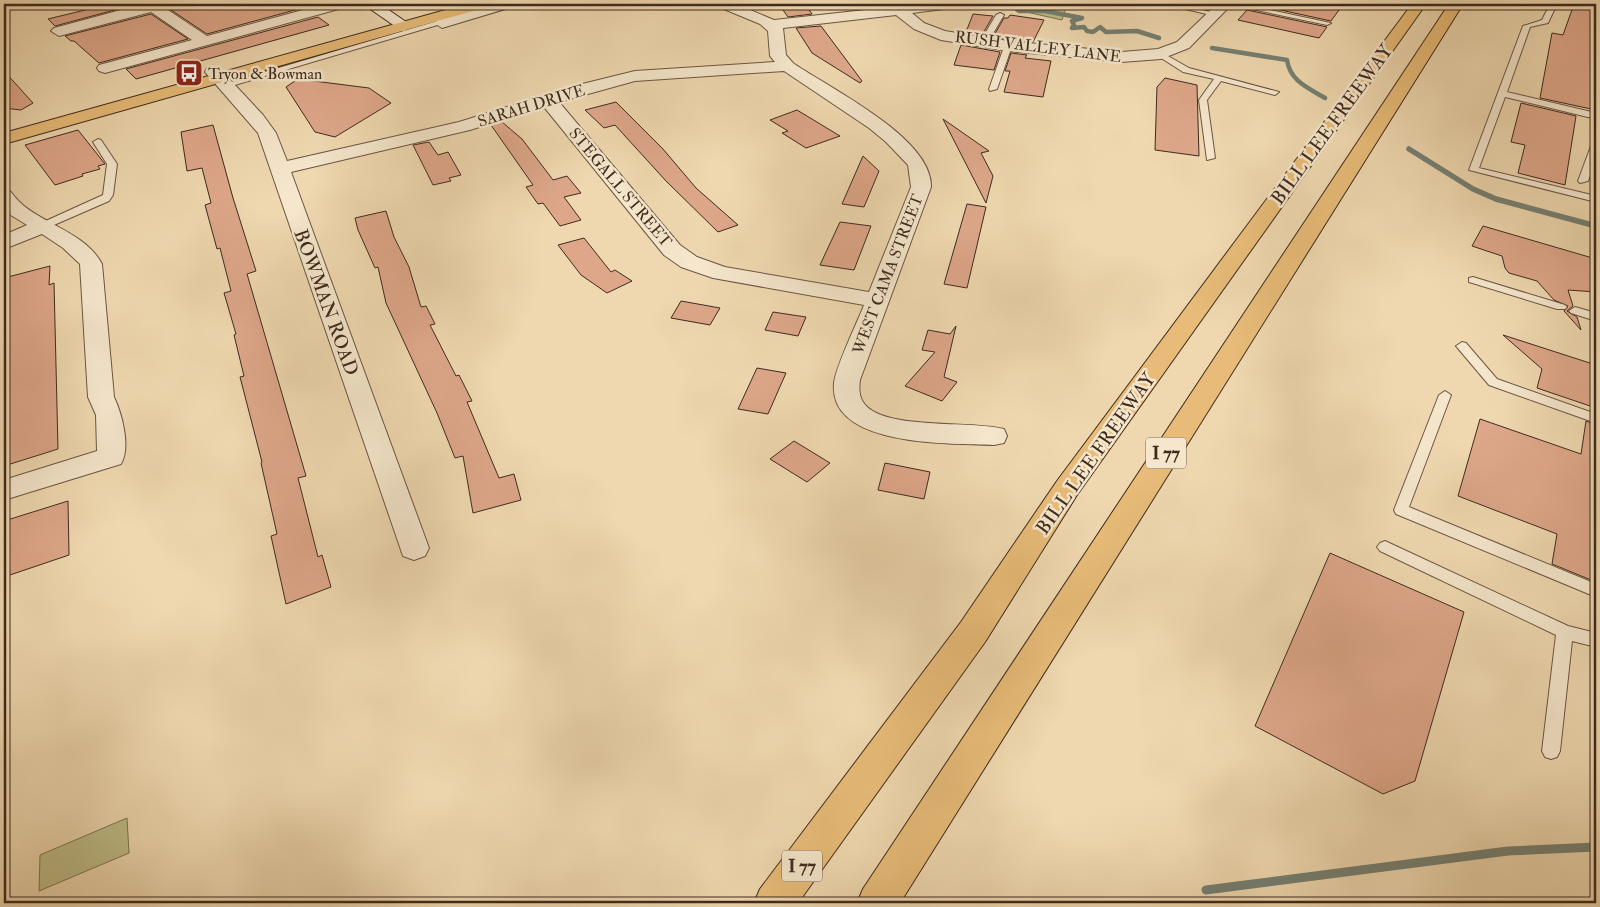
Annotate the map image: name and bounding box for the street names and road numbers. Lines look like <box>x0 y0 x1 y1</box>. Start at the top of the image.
street label: RUSH VALLEY LANE <box>954 27 1122 67</box>
street label: BILL LEE FREEWAY <box>1266 39 1399 209</box>
street label: SARAH DRIVE <box>475 80 587 132</box>
street label: STEGALL STREET <box>564 124 676 251</box>
street label: WEST CAMA STREET <box>848 191 928 358</box>
street label: BOWMAN ROAD <box>288 226 364 379</box>
street label: BILL LEE FREEWAY <box>1031 367 1161 539</box>
road number: I 77 <box>1146 438 1186 468</box>
road number: I 77 <box>782 850 822 881</box>

